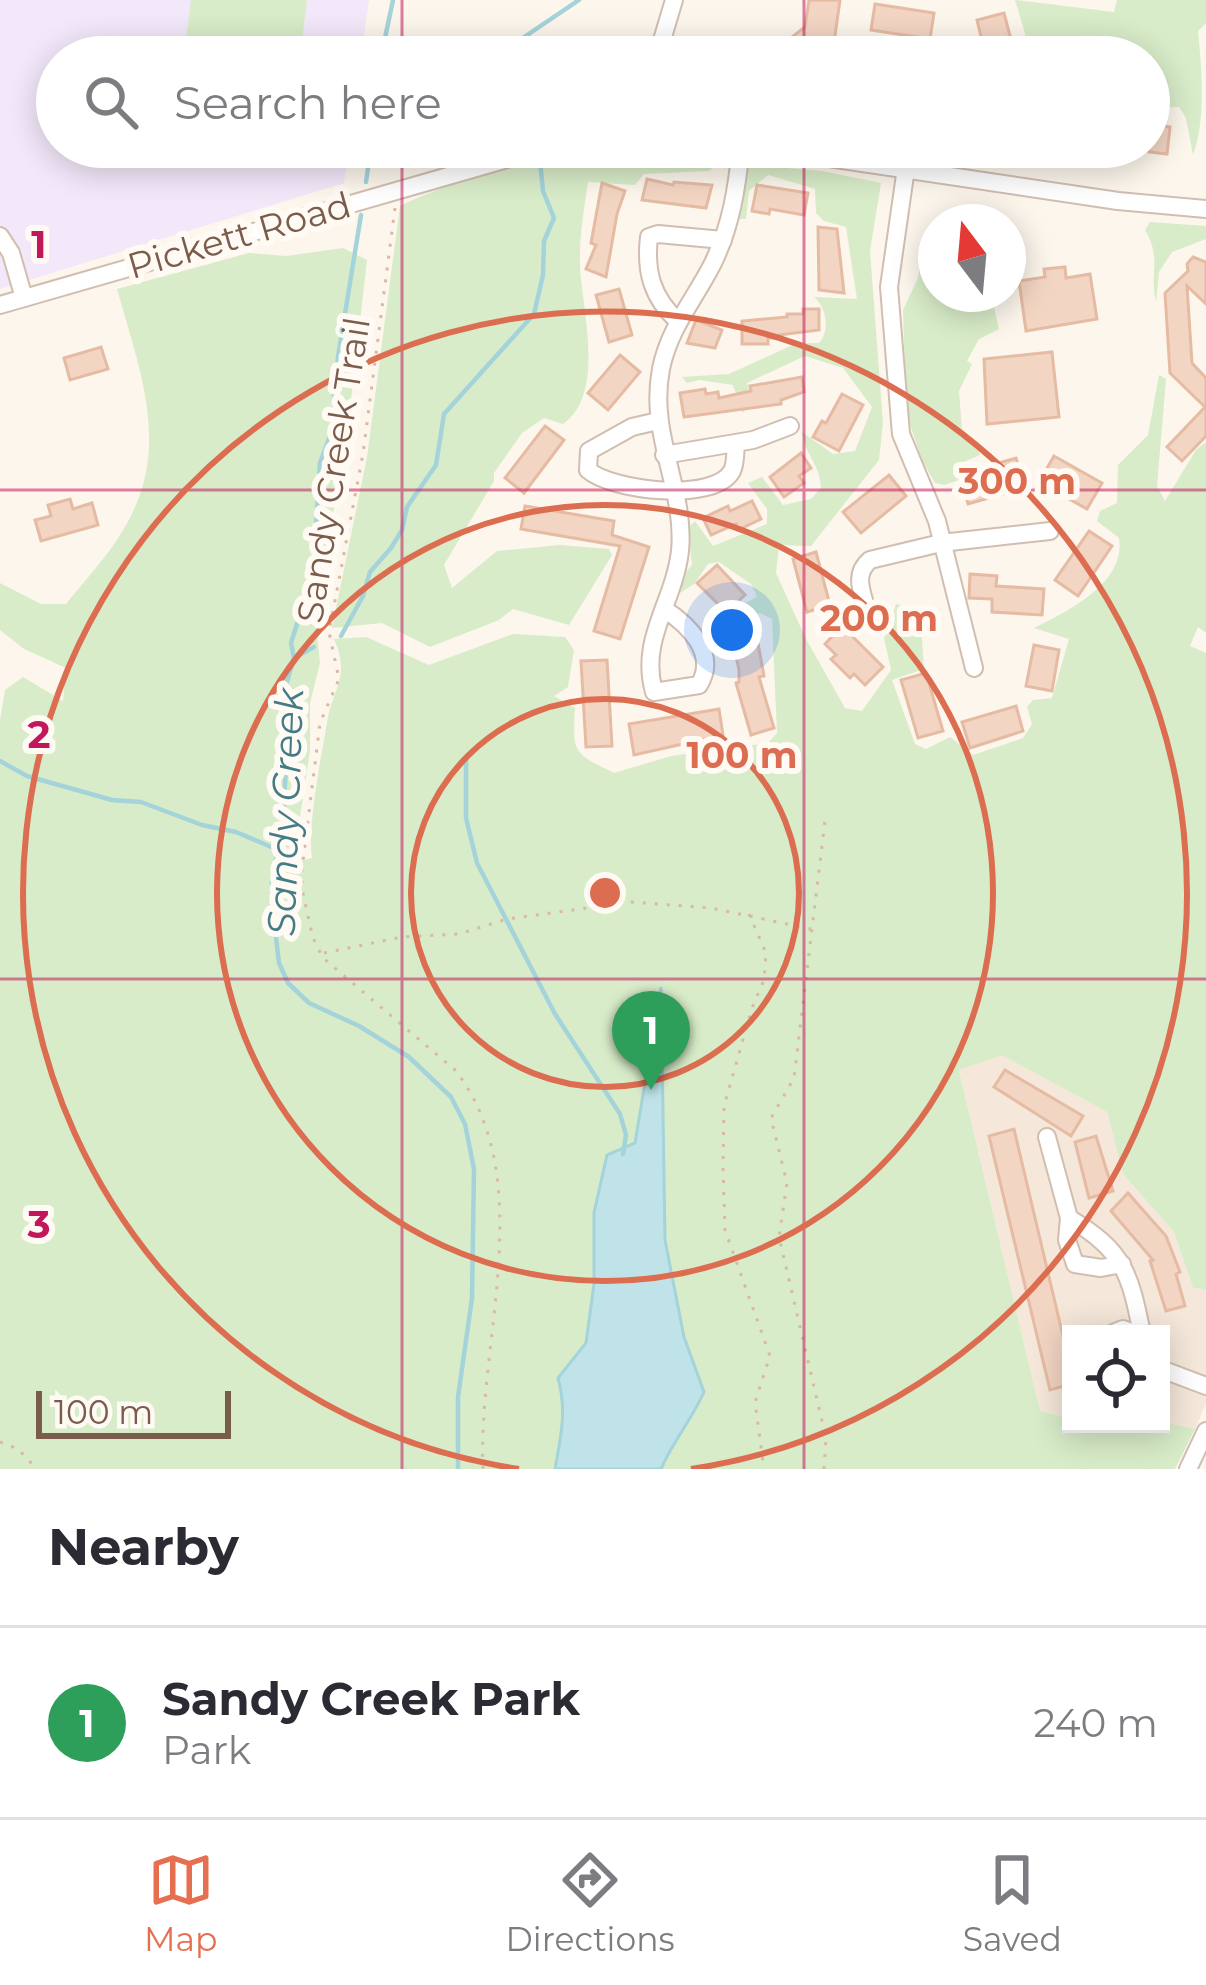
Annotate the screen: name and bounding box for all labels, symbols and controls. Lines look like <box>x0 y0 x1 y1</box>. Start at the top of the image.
search box <box>36 36 1170 168</box>
icon: search <box>78 69 144 135</box>
text: Search here <box>174 75 442 130</box>
street label: Pickett Road <box>122 182 356 288</box>
north arrow <box>918 204 1026 312</box>
text: 1 <box>31 220 47 268</box>
street label: Sandy Creek Trail <box>287 314 379 626</box>
text: 300 m <box>957 459 1076 503</box>
text: 200 m <box>820 596 938 640</box>
your location <box>702 600 762 660</box>
water label: Sandy Creek <box>257 685 313 937</box>
text: 2 <box>27 710 51 758</box>
text: 100 m <box>687 733 797 777</box>
centre of rings <box>584 872 626 914</box>
pin: 1 <box>612 991 690 1090</box>
text: 3 <box>26 1200 51 1248</box>
map controls <box>1062 1325 1170 1433</box>
button: locate <box>1062 1325 1170 1433</box>
scale bar <box>36 1385 231 1438</box>
text: 100 m <box>54 1392 153 1432</box>
text: Nearby <box>48 1516 239 1578</box>
text: Sandy Creek Park <box>162 1671 580 1726</box>
text: 1 <box>79 1699 95 1747</box>
text: 240 m <box>1034 1699 1158 1747</box>
text: Park <box>162 1726 251 1774</box>
tab: Map <box>144 1847 217 1959</box>
tab: Directions <box>506 1847 675 1959</box>
tab: Saved <box>963 1847 1062 1959</box>

